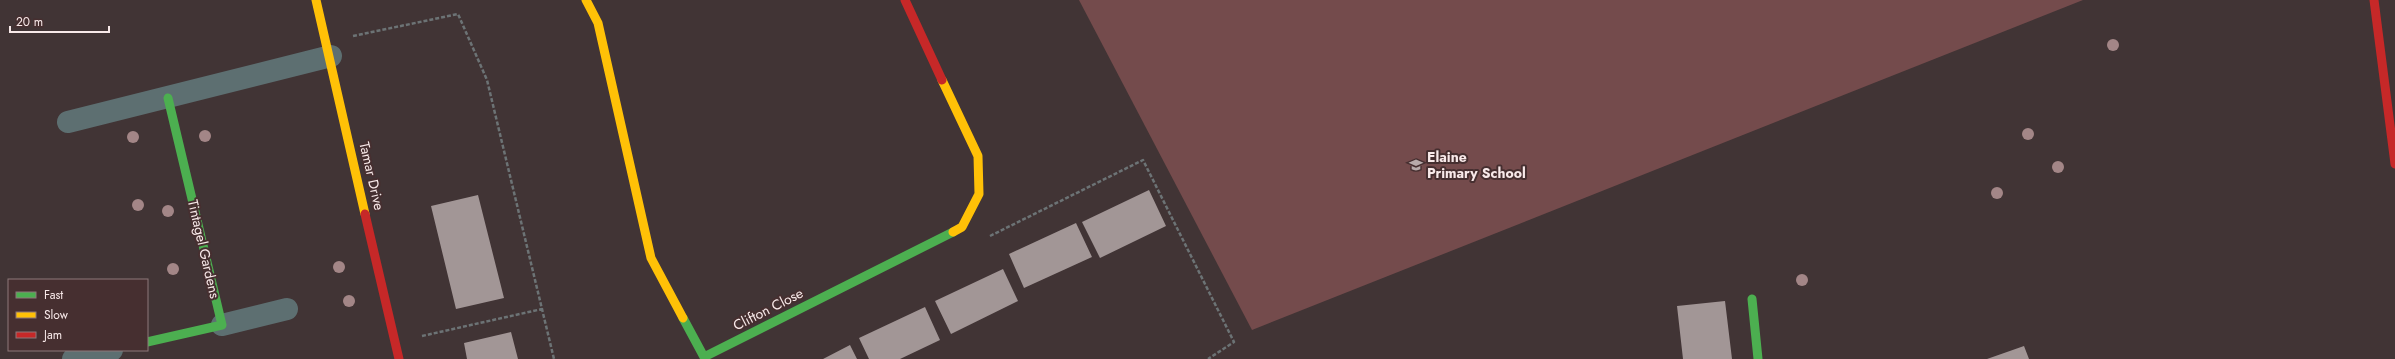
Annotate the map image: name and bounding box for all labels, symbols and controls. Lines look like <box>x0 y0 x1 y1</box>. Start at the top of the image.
scale bar <box>10 8 109 34</box>
text: 20 m <box>16 13 43 31</box>
street label: Tamar Drive <box>354 140 390 212</box>
place label: Elaine Primary School <box>1427 147 1526 183</box>
school or university icon: Elaine Primary School <box>1408 157 1424 173</box>
street label: Tintagel Gardens <box>183 198 225 301</box>
legend <box>8 279 148 351</box>
street label: Clifton Close <box>729 283 807 335</box>
text: Fast <box>44 286 63 304</box>
text: Slow <box>44 306 69 324</box>
text: Jam <box>42 326 62 344</box>

